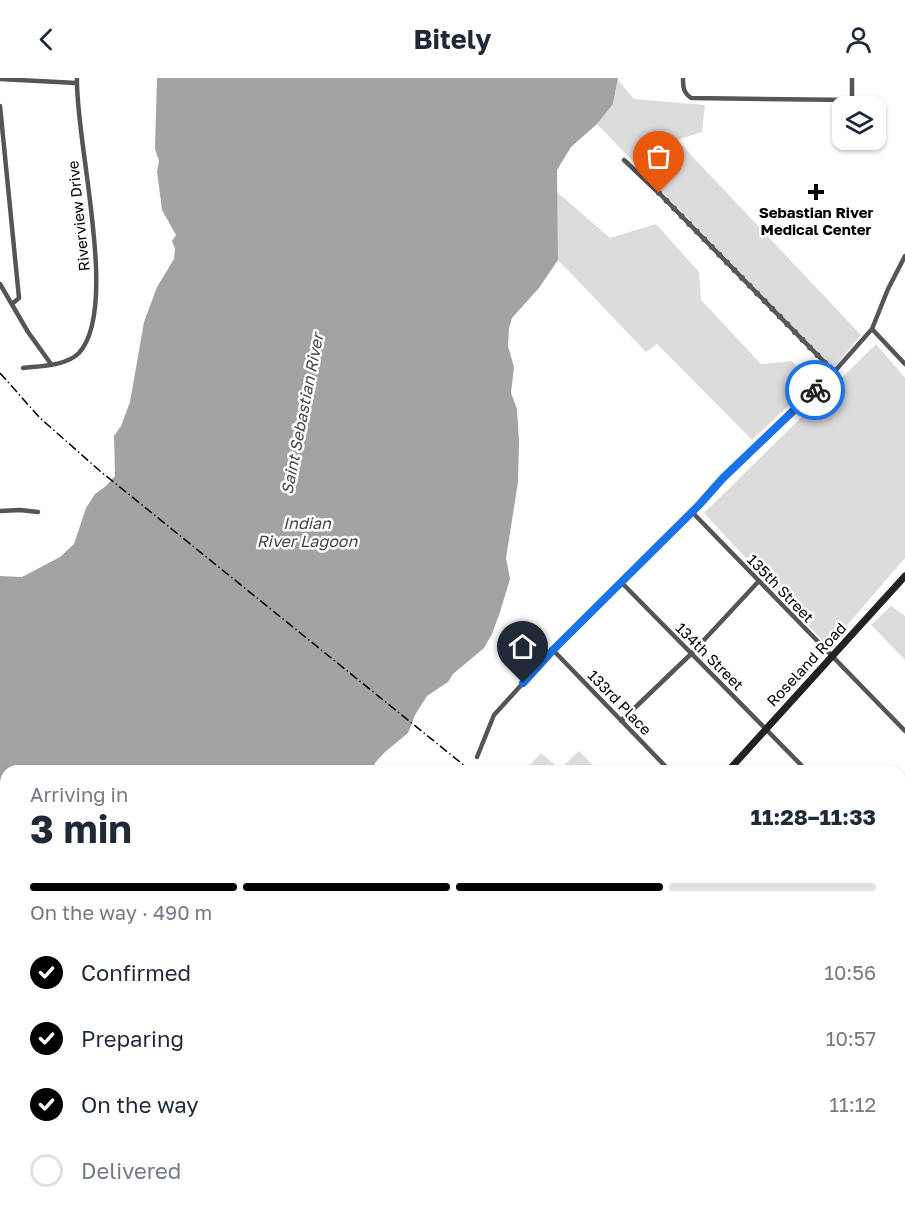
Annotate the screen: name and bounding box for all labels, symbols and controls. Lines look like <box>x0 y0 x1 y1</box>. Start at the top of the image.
icon: back <box>30 23 63 56</box>
text: Bitely <box>414 23 491 55</box>
icon: person <box>842 23 875 56</box>
map controls <box>832 96 886 150</box>
button: layers <box>832 96 886 150</box>
pin <box>633 131 684 193</box>
icon: bag <box>642 140 675 173</box>
street label: Riverview Drive <box>63 159 93 272</box>
marker: Sebastian River Medical Center <box>807 183 825 201</box>
place label: Sebastian River Medical Center <box>759 203 874 238</box>
water label: Saint Sebastian River <box>277 329 328 496</box>
courier <box>785 360 845 420</box>
icon: bike <box>799 374 832 407</box>
water label: Indian River Lagoon <box>257 513 358 551</box>
street label: 135th Street <box>744 550 818 626</box>
street label: 134th Street <box>672 618 748 694</box>
street label: Roseland Road <box>763 618 849 710</box>
pin <box>497 621 548 683</box>
icon: home <box>506 630 539 663</box>
street label: 133rd Place <box>585 666 656 738</box>
text: Arriving in <box>30 782 128 806</box>
text: 11:28–11:33 <box>751 803 876 830</box>
text: 3 min <box>30 805 132 852</box>
text: On the way · 490 m <box>30 900 212 924</box>
icon: check <box>30 956 63 989</box>
text: Confirmed <box>81 959 191 986</box>
text: 10:56 <box>824 960 876 984</box>
icon: check <box>30 1022 63 1055</box>
text: Preparing <box>81 1025 184 1052</box>
text: 10:57 <box>826 1026 876 1050</box>
icon: check <box>30 1088 63 1121</box>
text: On the way <box>81 1091 199 1118</box>
text: 11:12 <box>829 1092 876 1116</box>
text: Delivered <box>81 1157 181 1184</box>

